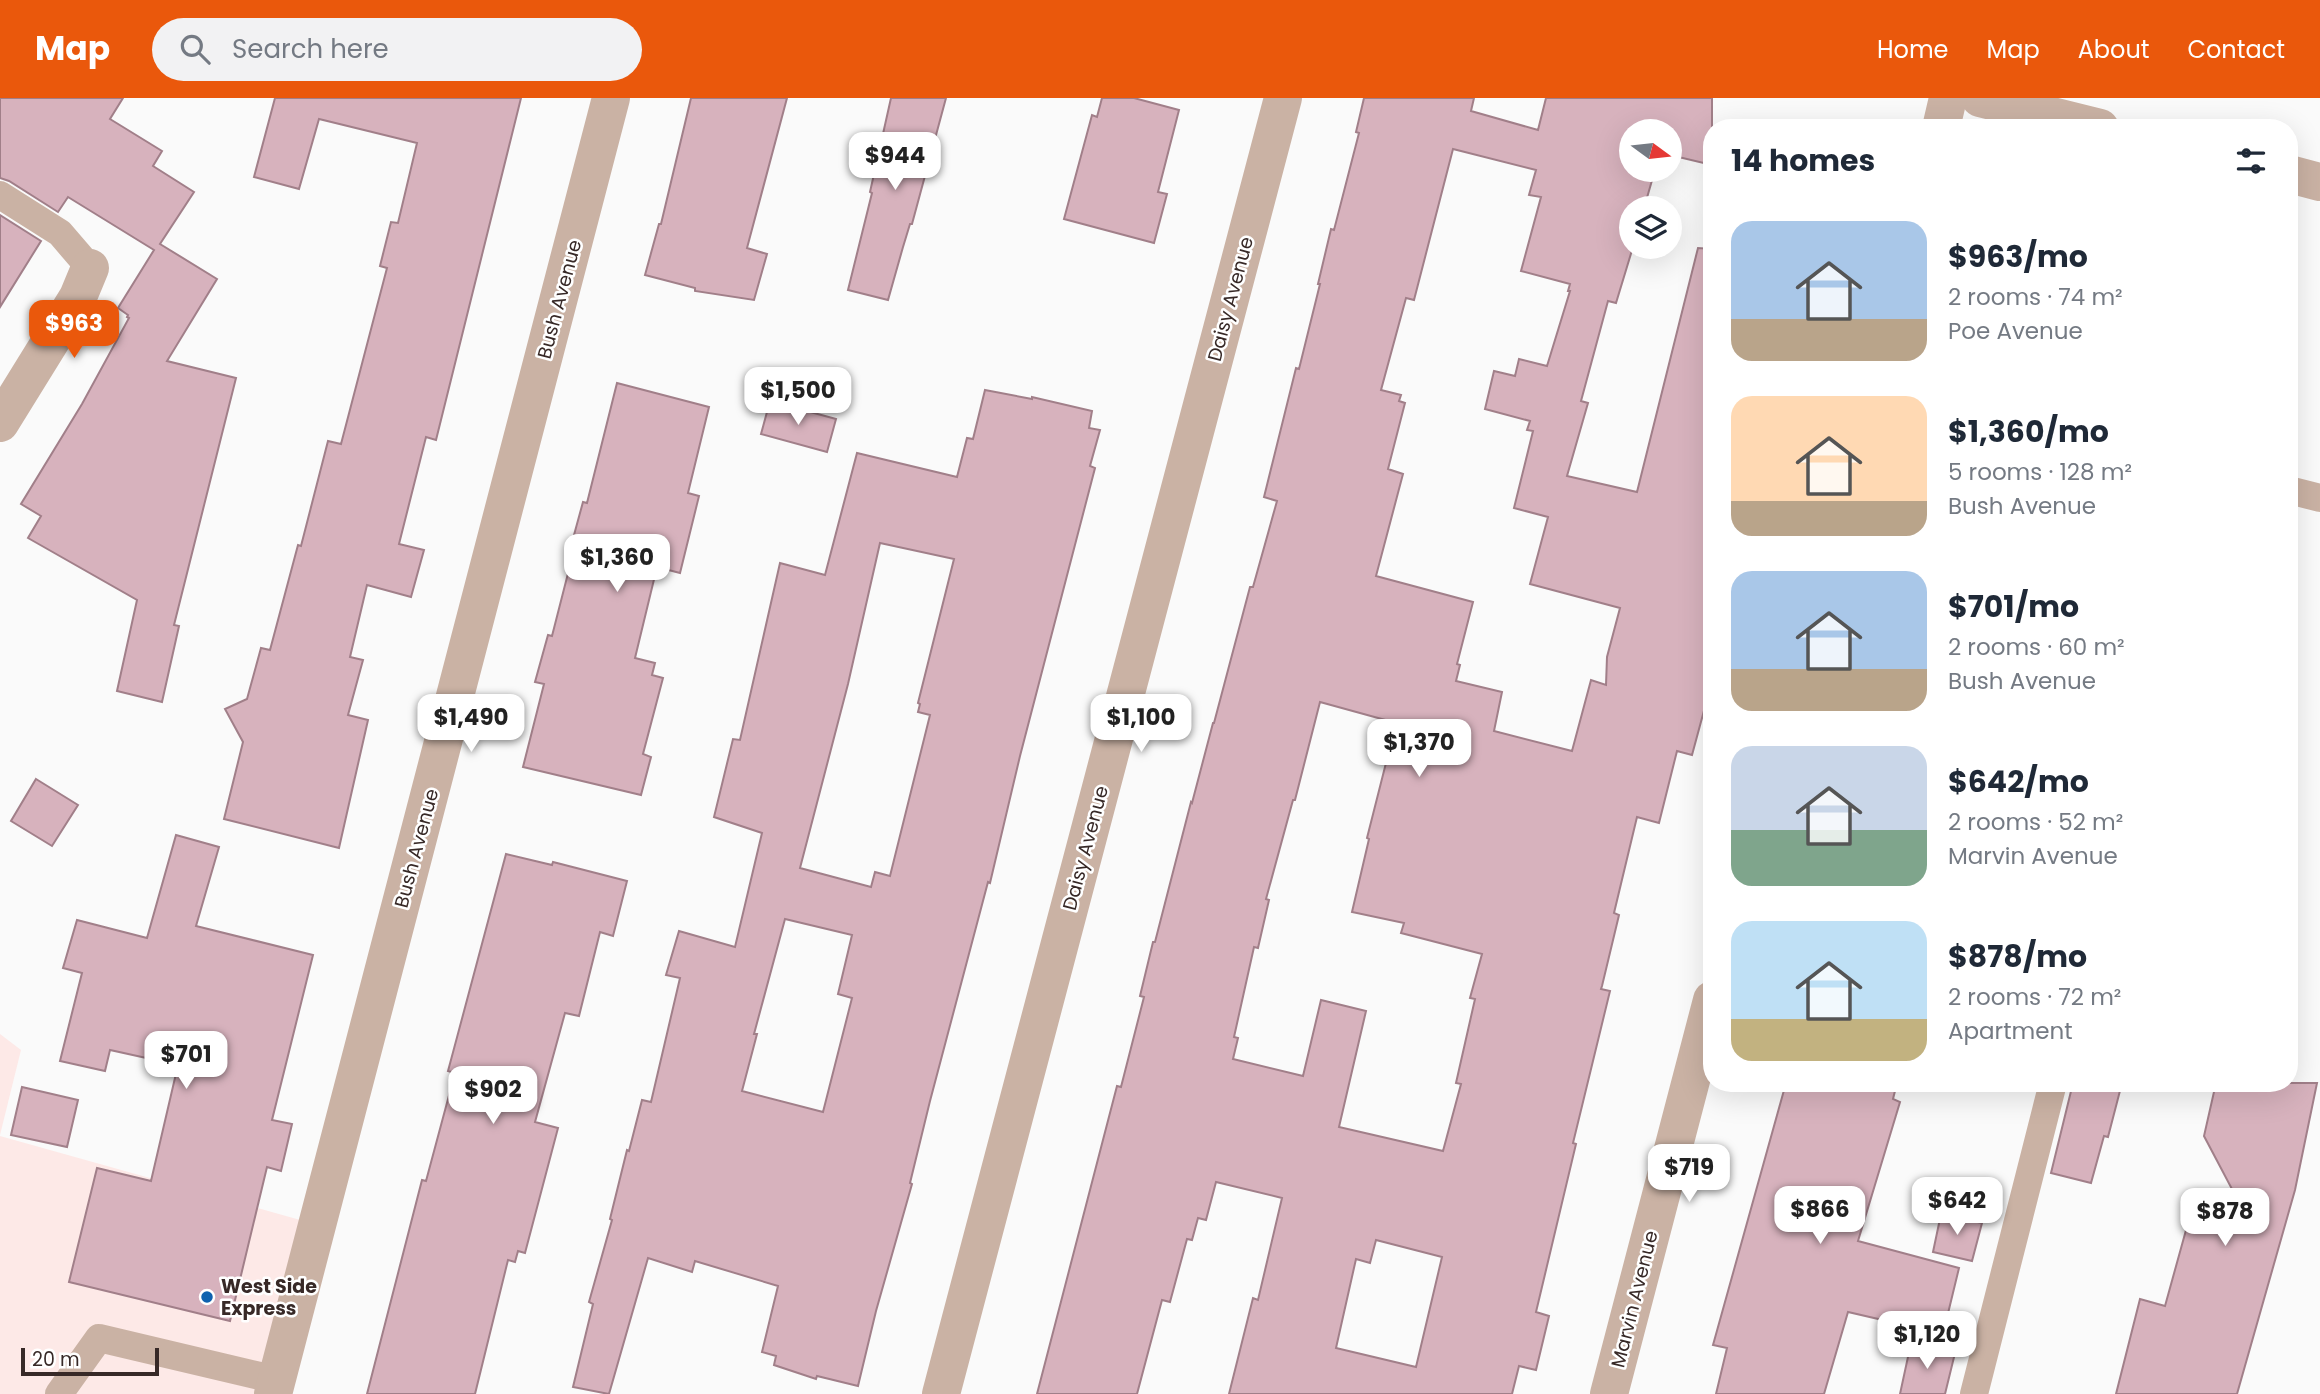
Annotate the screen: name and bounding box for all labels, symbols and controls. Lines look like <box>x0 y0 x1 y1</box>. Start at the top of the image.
search box <box>152 18 642 81</box>
text: Map <box>35 25 110 72</box>
icon: search <box>176 30 214 68</box>
text: Search here <box>232 31 389 67</box>
text: Home <box>1877 33 1949 66</box>
text: Map <box>1987 33 2040 66</box>
text: About <box>2078 33 2149 66</box>
text: Contact <box>2187 33 2285 66</box>
north arrow <box>1619 119 1682 182</box>
map controls <box>1619 119 1682 259</box>
pin: $944 <box>854 132 936 192</box>
text: $944 <box>865 139 925 171</box>
text: 14 homes <box>1731 139 1875 182</box>
icon: filters <box>2232 142 2270 180</box>
button: layers <box>1619 196 1682 259</box>
street label: Daisy Avenue <box>1201 234 1260 364</box>
text: $963/mo <box>1948 235 2088 278</box>
street label: Bush Avenue <box>531 237 588 362</box>
icon: home <box>1787 249 1871 333</box>
text: 2 rooms · 74 m² <box>1948 281 2123 313</box>
pin: $963 <box>33 300 115 360</box>
text: $963 <box>45 307 103 339</box>
text: Poe Avenue <box>1948 315 2083 347</box>
pin: $1,500 <box>741 368 855 427</box>
text: $1,500 <box>760 374 836 406</box>
text: $1,360/mo <box>1948 410 2109 453</box>
icon: home <box>1787 424 1871 508</box>
text: 5 rooms · 128 m² <box>1948 456 2132 488</box>
text: Bush Avenue <box>1948 490 2096 522</box>
pin: $1,360 <box>560 534 674 594</box>
text: $1,360 <box>580 541 654 573</box>
text: $701/mo <box>1948 585 2079 628</box>
icon: home <box>1787 599 1871 683</box>
text: 2 rooms · 60 m² <box>1948 631 2125 663</box>
text: Bush Avenue <box>1948 665 2096 697</box>
pin: $1,490 <box>414 694 528 754</box>
pin: $1,100 <box>1084 694 1198 754</box>
text: $1,490 <box>433 701 509 733</box>
text: $1,100 <box>1106 701 1176 733</box>
pin: $1,370 <box>1362 720 1476 779</box>
text: $1,370 <box>1383 726 1455 758</box>
text: $642/mo <box>1948 760 2089 803</box>
icon: home <box>1787 774 1871 858</box>
street label: Daisy Avenue <box>1056 783 1115 913</box>
street label: Bush Avenue <box>388 786 445 911</box>
text: 2 rooms · 52 m² <box>1948 806 2123 838</box>
text: Marvin Avenue <box>1948 840 2118 872</box>
text: $878/mo <box>1948 935 2087 978</box>
icon: home <box>1787 949 1871 1033</box>
text: 2 rooms · 72 m² <box>1948 981 2121 1013</box>
text: Apartment <box>1948 1015 2073 1047</box>
pin: $701 <box>145 1032 227 1091</box>
text: $701 <box>160 1038 212 1070</box>
pin: $902 <box>452 1066 534 1126</box>
text: $902 <box>464 1073 522 1105</box>
pin: $719 <box>1648 1144 1730 1204</box>
text: $719 <box>1664 1151 1714 1183</box>
pin: $642 <box>1916 1178 1998 1237</box>
text: $642 <box>1928 1184 1986 1216</box>
pin: $866 <box>1779 1186 1861 1246</box>
pin: $878 <box>2184 1188 2266 1248</box>
text: $866 <box>1790 1193 1850 1225</box>
text: $878 <box>2196 1195 2254 1227</box>
street label: Marvin Avenue <box>1604 1228 1665 1370</box>
place label: West Side Express <box>221 1273 317 1322</box>
marker: West Side Express <box>199 1289 215 1305</box>
pin: $1,120 <box>1870 1312 1984 1371</box>
text: $1,120 <box>1893 1318 1961 1350</box>
scale bar <box>21 1345 159 1377</box>
text: 20 m <box>32 1346 80 1373</box>

